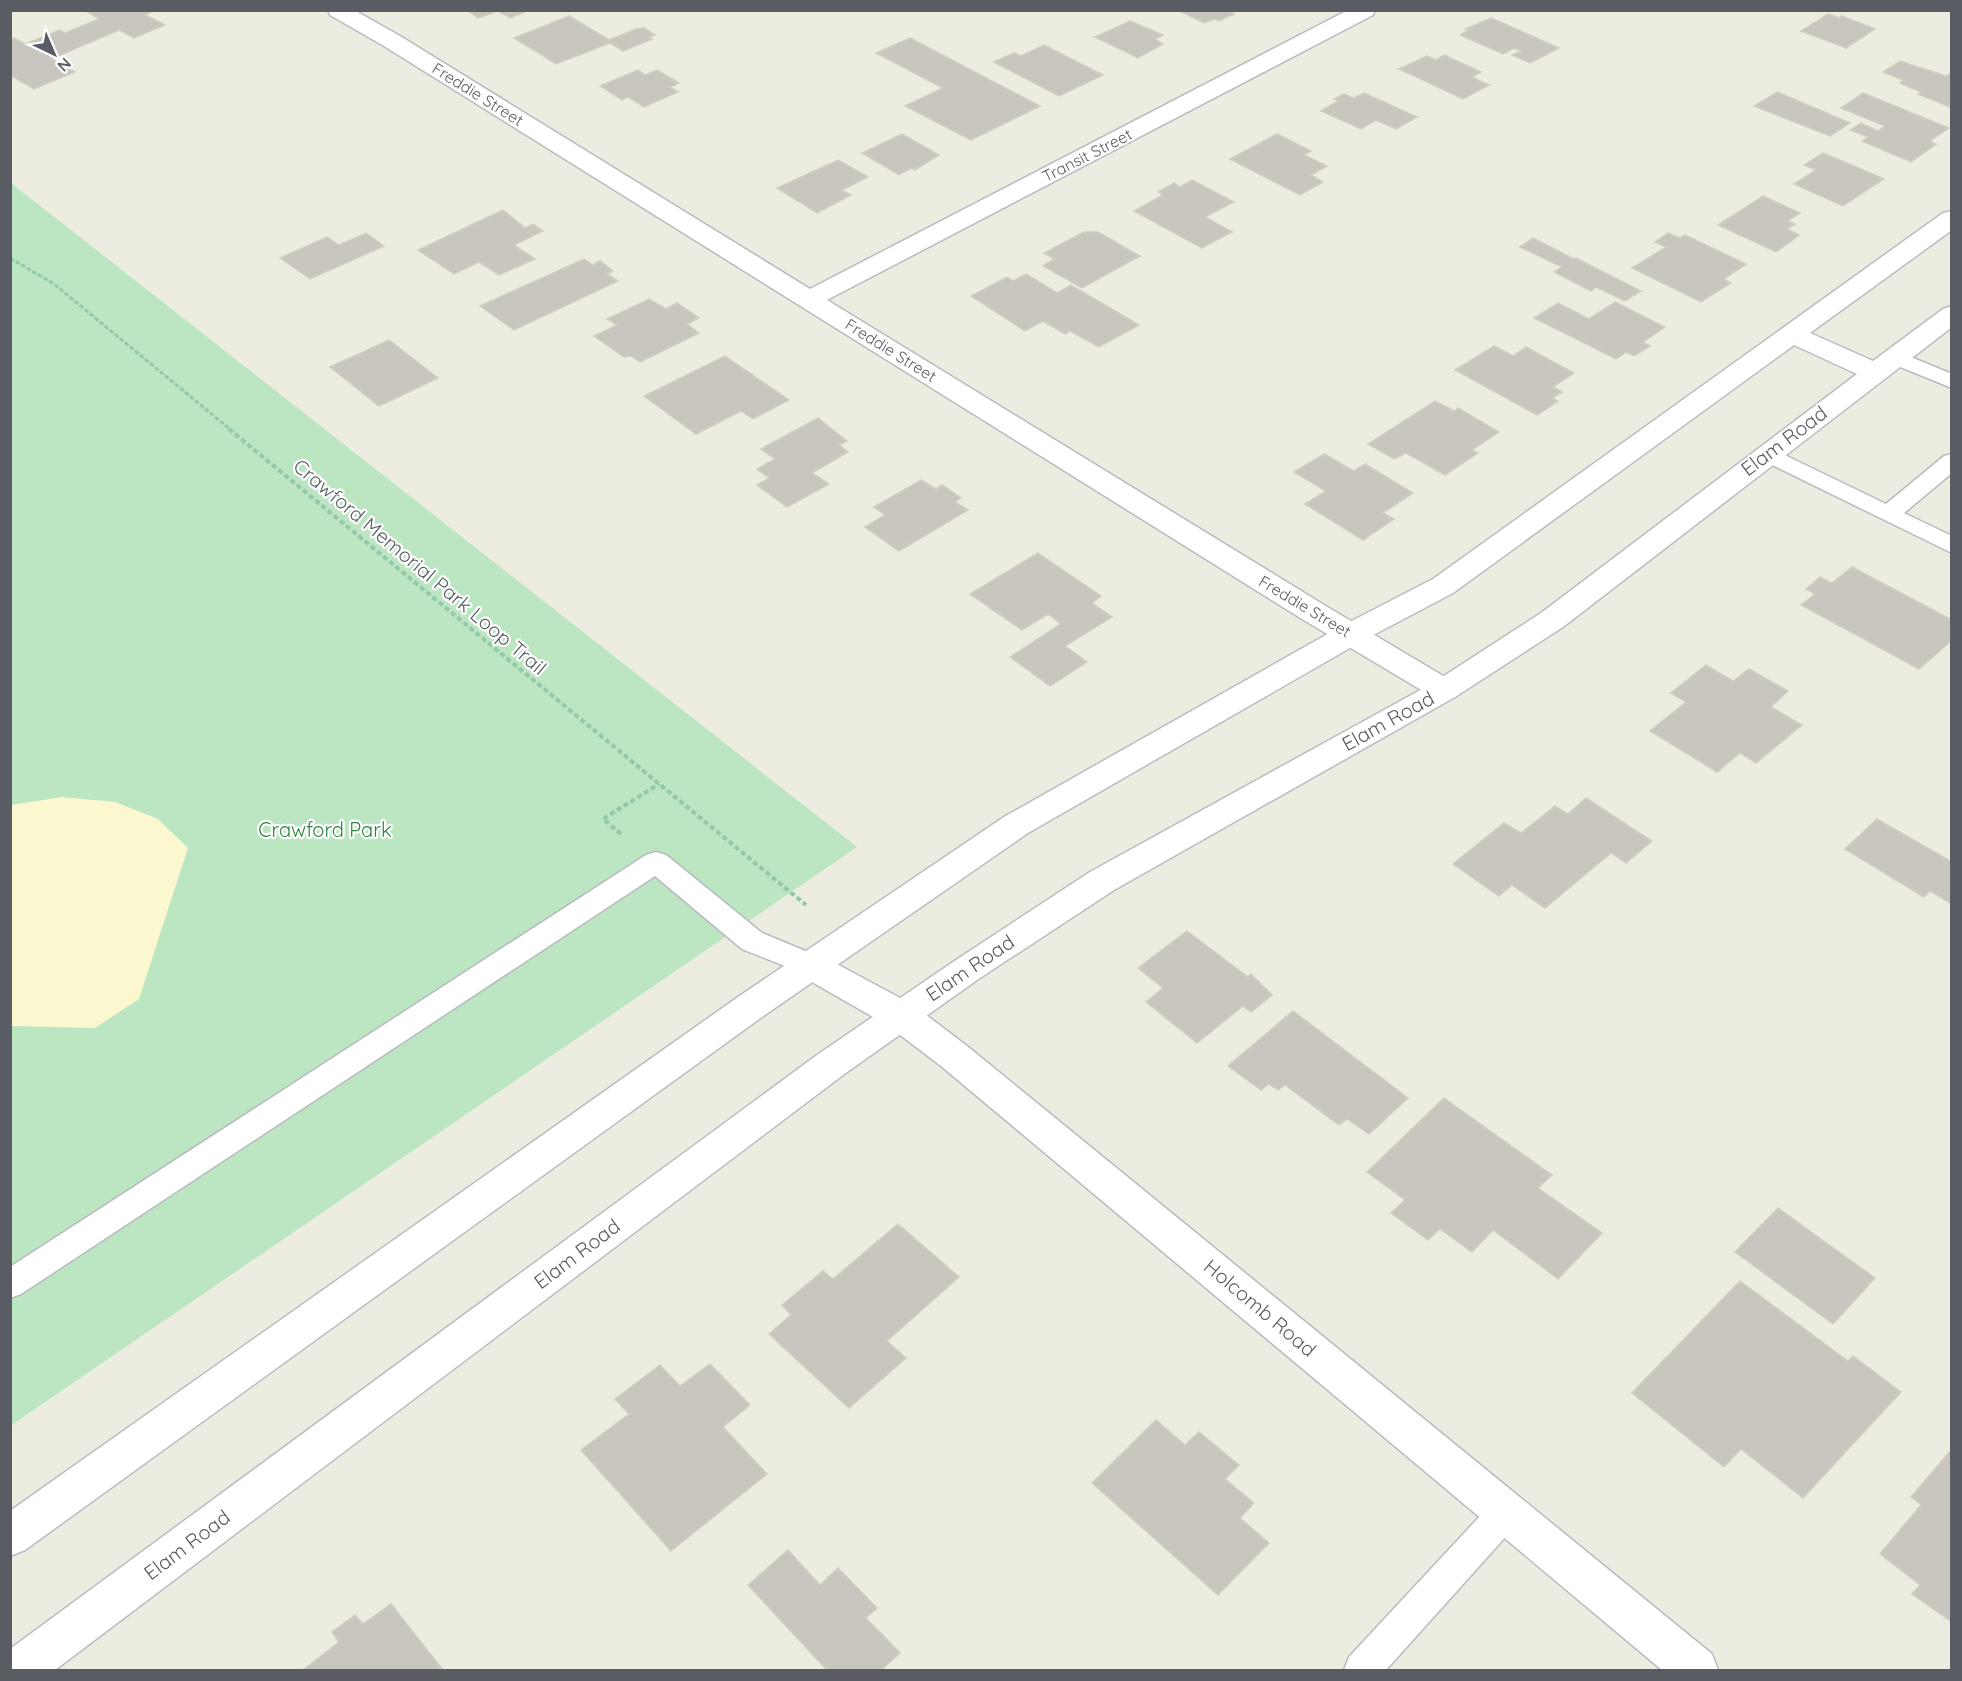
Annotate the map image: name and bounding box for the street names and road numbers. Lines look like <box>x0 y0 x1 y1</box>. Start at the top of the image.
street label: Freddie Street <box>429 58 527 130</box>
street label: Transit Street <box>1039 124 1135 186</box>
street label: Freddie Street <box>842 314 940 386</box>
street label: Elam Road <box>1736 400 1832 481</box>
street label: Crawford Memorial Park Loop Trail <box>289 453 552 680</box>
street label: Freddie Street <box>1255 571 1355 641</box>
street label: Elam Road <box>1337 685 1438 756</box>
street label: Elam Road <box>921 929 1019 1006</box>
street label: Elam Road <box>529 1213 625 1294</box>
street label: Holcomb Road <box>1199 1253 1322 1362</box>
street label: Elam Road <box>139 1504 235 1585</box>

